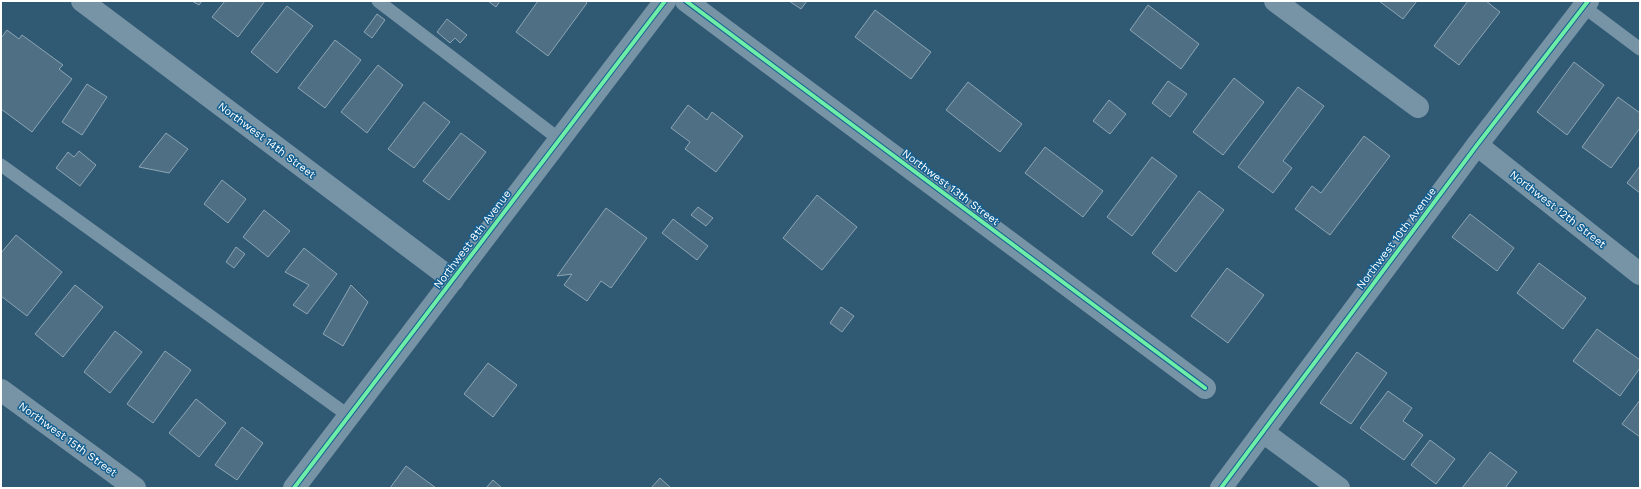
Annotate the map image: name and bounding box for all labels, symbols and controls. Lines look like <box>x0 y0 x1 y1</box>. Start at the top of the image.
street label: Northwest 14th Street <box>215 99 318 182</box>
street label: Northwest 13th Street <box>900 147 1002 228</box>
street label: Northwest 12th Street <box>1507 168 1609 251</box>
street label: Northwest 10th Avenue <box>1354 185 1439 292</box>
street label: Northwest 8th Avenue <box>431 187 514 291</box>
street label: Northwest 15th Street <box>16 399 120 480</box>

